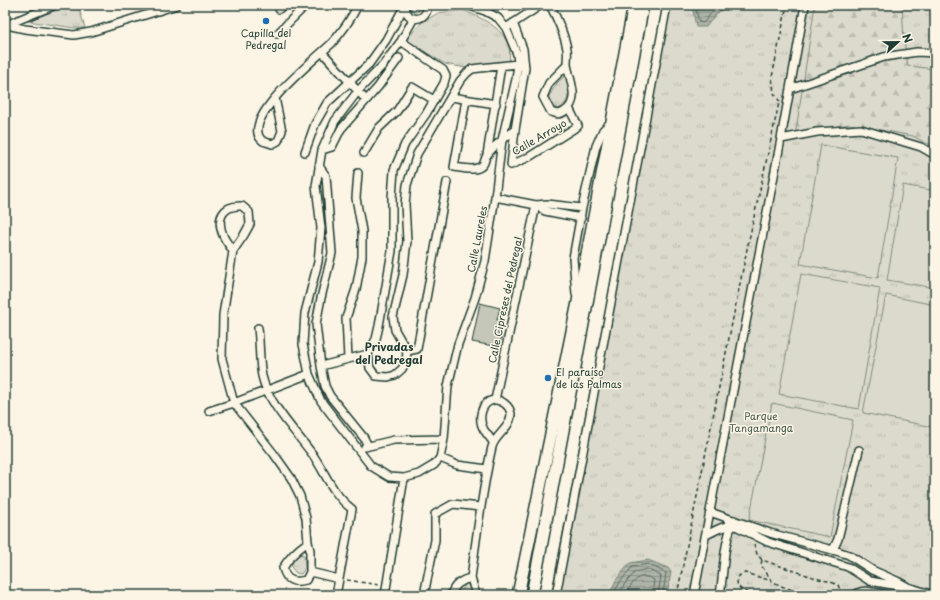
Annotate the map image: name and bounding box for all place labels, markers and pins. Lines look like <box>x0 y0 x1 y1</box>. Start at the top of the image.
marker: Capilla del Pedregal <box>261 16 271 26</box>
place label: Capilla del Pedregal <box>241 25 292 52</box>
place label: El paraíso de las Palmas <box>556 364 622 391</box>
marker: El paraíso de las Palmas <box>543 373 553 383</box>

